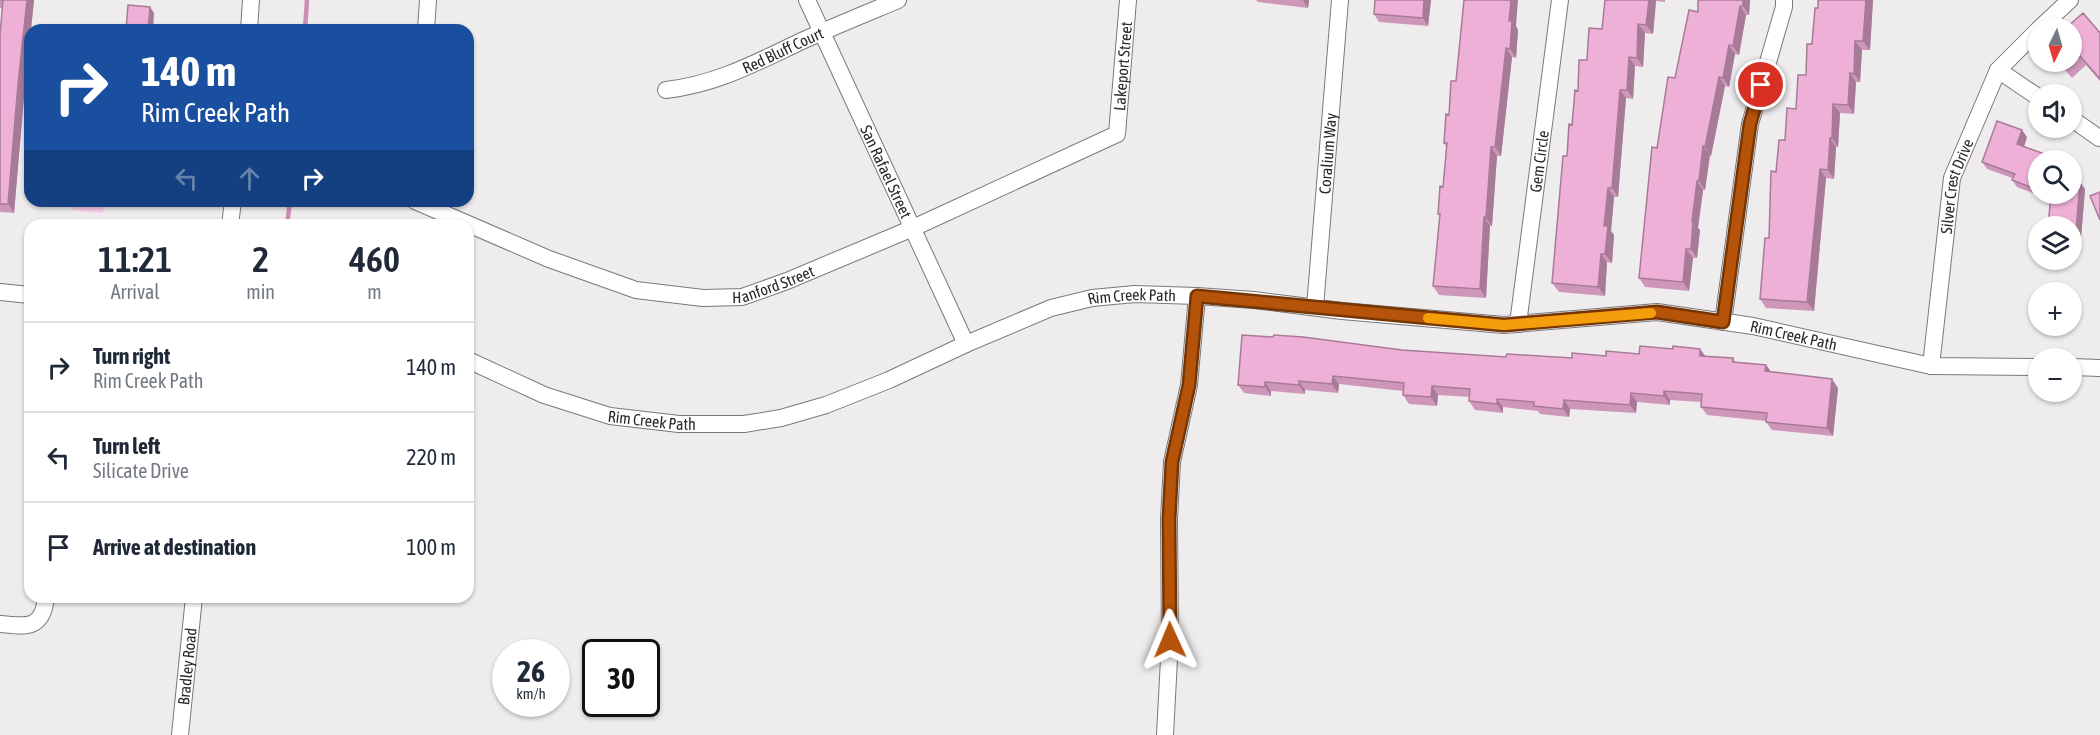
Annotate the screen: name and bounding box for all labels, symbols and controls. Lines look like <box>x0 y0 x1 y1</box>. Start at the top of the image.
north arrow <box>2028 18 2082 72</box>
map controls <box>2028 18 2082 402</box>
street label: Lakeport Street <box>1110 21 1135 111</box>
street label: Red Bluff Court <box>740 23 826 77</box>
text: 140 m <box>141 47 236 95</box>
icon: right <box>42 48 120 126</box>
pin <box>1735 59 1786 110</box>
icon: arrive <box>1744 68 1777 101</box>
button: sound <box>2028 84 2082 138</box>
text: Rim Creek Path <box>141 97 290 128</box>
street label: Coralium Way <box>1315 112 1341 195</box>
street label: San Rafael Street <box>857 122 916 221</box>
street label: Gem Circle <box>1526 129 1552 193</box>
street label: Silver Crest Drive <box>1937 136 1977 235</box>
button: search <box>2028 150 2082 204</box>
icon: left <box>170 162 203 195</box>
icon: ahead <box>233 162 266 195</box>
icon: right <box>296 162 329 195</box>
button: layers <box>2028 216 2082 270</box>
text: 11:21 <box>98 238 172 280</box>
text: 2 <box>252 238 269 280</box>
text: 460 <box>349 238 400 280</box>
street label: Hanford Street <box>732 262 817 306</box>
text: Arrival <box>111 280 160 303</box>
text: min <box>246 280 275 303</box>
text: m <box>367 280 382 303</box>
button: + <box>2028 282 2082 336</box>
street label: Rim Creek Path <box>1086 285 1176 308</box>
street label: Rim Creek Path <box>1749 317 1839 354</box>
text: Turn right <box>93 343 170 369</box>
button: − <box>2028 348 2082 402</box>
icon: right <box>42 351 75 384</box>
text: 140 m <box>406 354 456 380</box>
text: Rim Creek Path <box>93 369 203 392</box>
street label: Rim Creek Path <box>607 407 696 433</box>
text: Turn left <box>93 433 160 459</box>
icon: left <box>42 441 75 474</box>
text: 220 m <box>406 444 456 470</box>
text: Silicate Drive <box>93 459 189 482</box>
icon: arrive <box>42 531 75 564</box>
text: Arrive at destination <box>93 534 256 560</box>
text: 100 m <box>406 534 456 560</box>
position arrow <box>1138 608 1202 672</box>
street label: Bradley Road <box>174 627 200 706</box>
speed limit sign: 30 <box>582 639 660 717</box>
text: 26 <box>517 654 545 688</box>
text: km/h <box>516 685 546 702</box>

